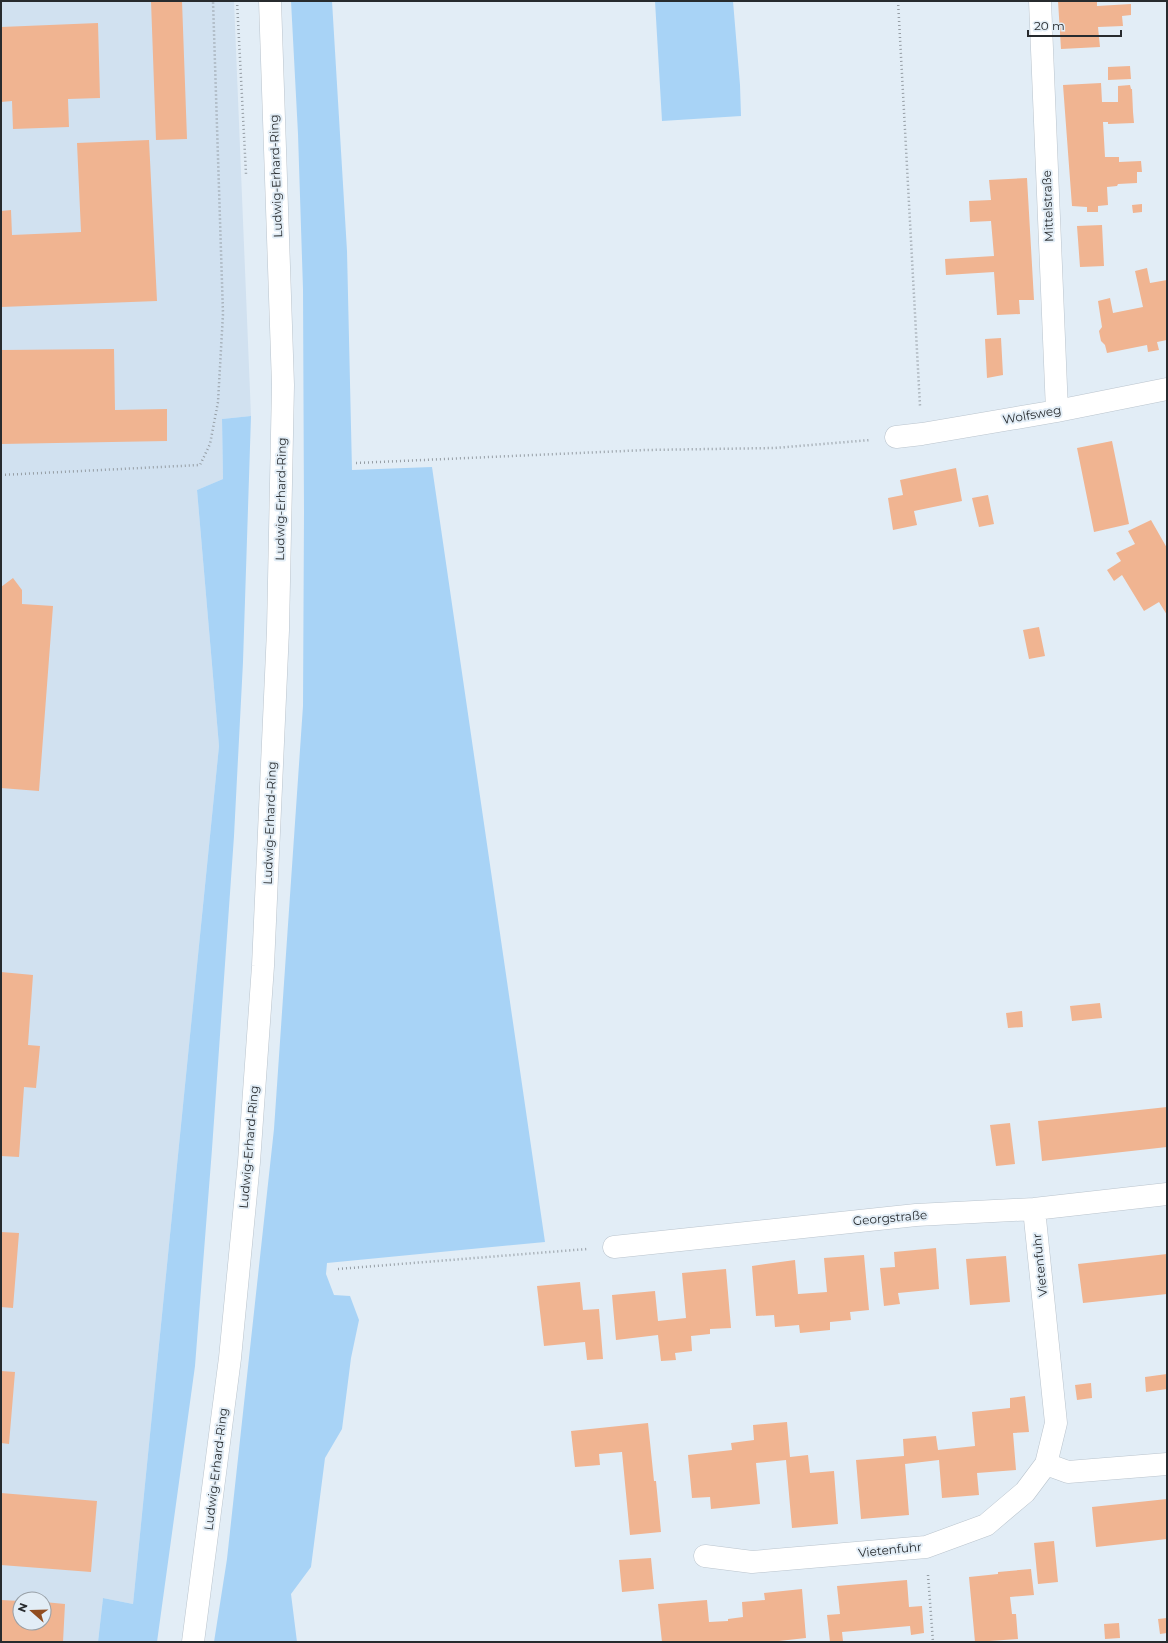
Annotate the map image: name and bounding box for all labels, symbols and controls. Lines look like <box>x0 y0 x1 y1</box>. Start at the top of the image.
scale bar <box>1028 12 1121 38</box>
text: 20 m <box>1034 18 1065 33</box>
street label: Ludwig-Erhard-Ring <box>266 114 285 238</box>
street label: Mittelstraße <box>1039 170 1056 242</box>
street label: Wolfsweg <box>1002 402 1062 427</box>
street label: Ludwig-Erhard-Ring <box>272 437 289 561</box>
street label: Ludwig-Erhard-Ring <box>260 761 279 885</box>
street label: Ludwig-Erhard-Ring <box>236 1085 261 1209</box>
street label: Georgstraße <box>852 1207 928 1228</box>
street label: Vietenfuhr <box>1029 1232 1050 1298</box>
street label: Ludwig-Erhard-Ring <box>201 1407 230 1531</box>
street label: Vietenfuhr <box>857 1539 923 1560</box>
north arrow <box>12 1591 52 1631</box>
text: N <box>15 1601 31 1614</box>

